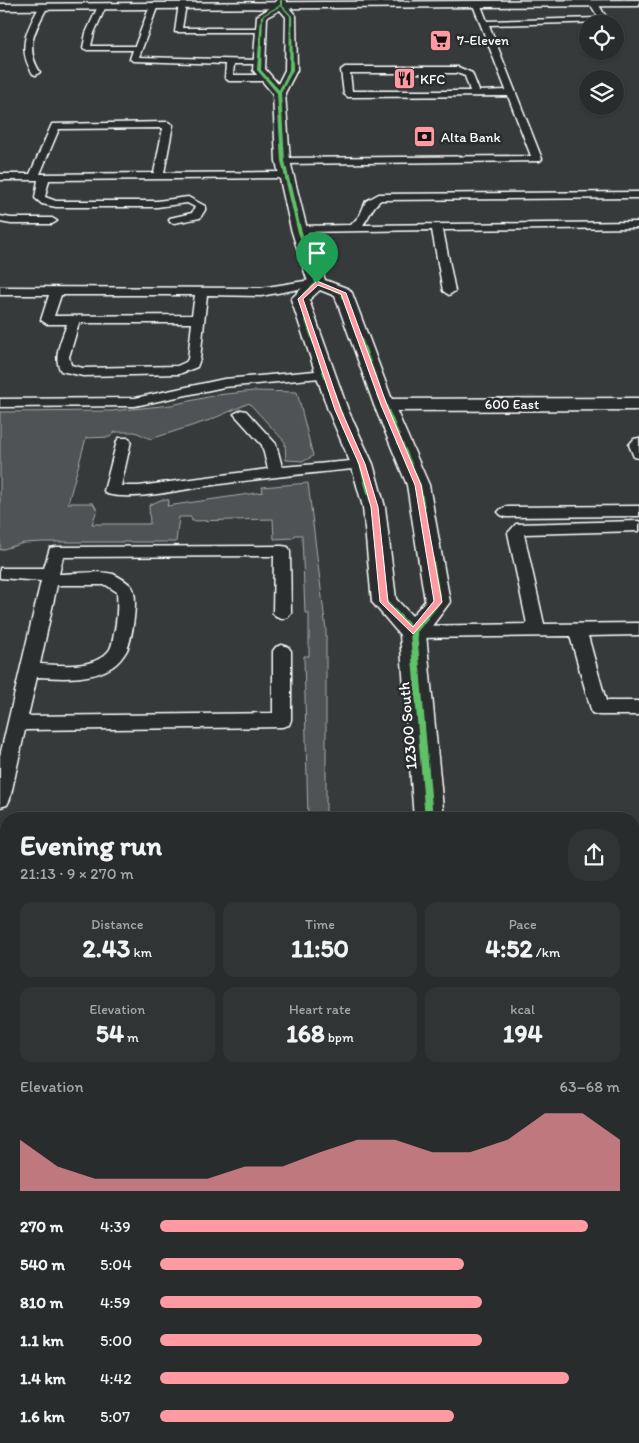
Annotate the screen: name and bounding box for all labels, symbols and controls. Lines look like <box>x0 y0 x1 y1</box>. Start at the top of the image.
map controls <box>579 15 624 115</box>
button: locate <box>579 15 624 60</box>
supermarket icon: 7-Eleven <box>429 28 453 52</box>
place label: 7-Eleven <box>457 32 509 49</box>
restaurant icon: KFC <box>392 67 416 91</box>
button: layers <box>579 70 624 115</box>
place label: KFC <box>420 71 445 88</box>
bank icon: Alta Bank <box>413 125 437 149</box>
place label: Alta Bank <box>441 129 501 146</box>
pin <box>296 232 338 283</box>
icon: arrive <box>303 239 331 267</box>
street label: 600 East <box>485 396 539 413</box>
street label: 12300 South <box>394 681 421 771</box>
text: Evening run <box>20 828 162 862</box>
button: share <box>568 829 620 881</box>
text: 21:13 · 9 × 270 m <box>20 864 134 883</box>
text: Distance <box>91 916 144 933</box>
text: Time <box>305 916 335 933</box>
text: Pace <box>509 916 537 933</box>
text: 2.43 <box>83 933 130 963</box>
text: 11:50 <box>291 933 349 963</box>
text: 4:52 <box>485 933 533 963</box>
text: km <box>130 944 152 961</box>
text: /km <box>533 944 560 961</box>
text: Elevation <box>90 1001 145 1018</box>
text: Heart rate <box>289 1001 351 1018</box>
text: kcal <box>510 1001 535 1018</box>
text: 54 <box>96 1018 124 1048</box>
text: 168 <box>286 1018 325 1048</box>
text: 194 <box>503 1018 543 1048</box>
text: m <box>124 1029 139 1046</box>
text: bpm <box>325 1029 354 1046</box>
text: Elevation <box>20 1077 84 1096</box>
text: 63–68 m <box>560 1077 620 1096</box>
text: 270 m <box>20 1217 63 1236</box>
text: 4:39 <box>100 1217 131 1236</box>
text: 540 m <box>20 1255 65 1274</box>
text: 5:04 <box>100 1255 132 1274</box>
text: 810 m <box>20 1293 63 1312</box>
text: 4:59 <box>100 1293 130 1312</box>
text: 1.1 km <box>20 1331 64 1350</box>
text: 5:00 <box>100 1331 132 1350</box>
text: 1.4 km <box>20 1369 66 1388</box>
text: 4:42 <box>100 1369 132 1388</box>
text: 1.6 km <box>20 1407 65 1426</box>
text: 5:07 <box>100 1407 130 1426</box>

